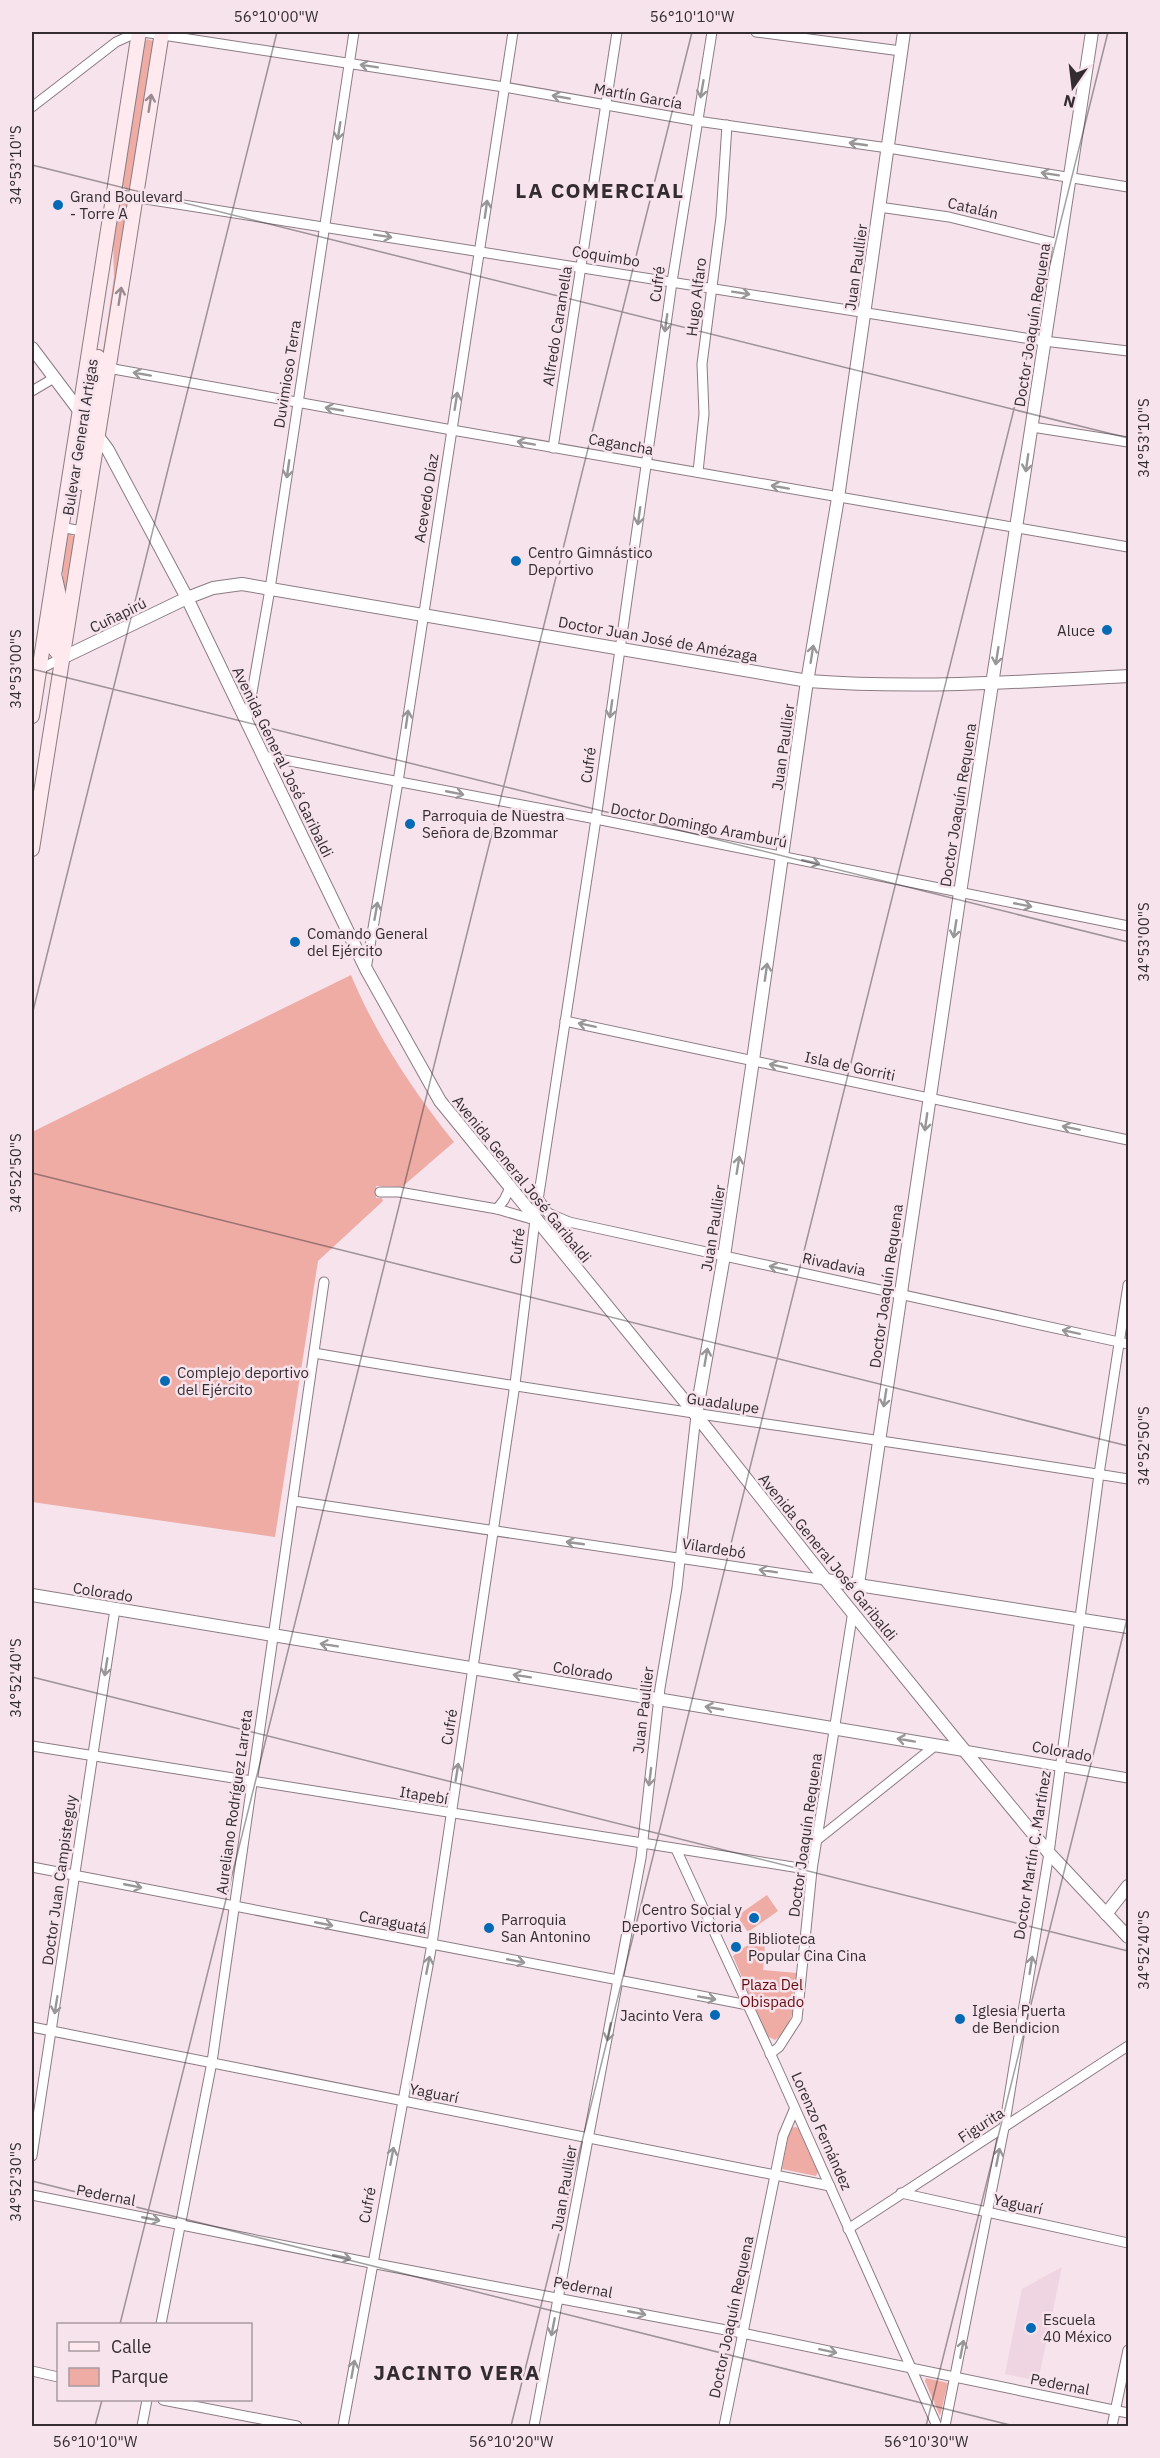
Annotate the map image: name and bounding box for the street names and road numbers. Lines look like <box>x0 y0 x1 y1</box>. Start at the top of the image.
street label: Martín García <box>592 79 684 113</box>
street label: Catalán <box>946 193 1000 223</box>
street label: Juan Paullier <box>841 222 872 312</box>
street label: Coquimbo <box>570 241 642 271</box>
street label: Doctor Joaquín Requena <box>1010 242 1054 408</box>
street label: Hugo Alfaro <box>682 256 710 338</box>
street label: Alfredo Caramella <box>538 265 576 387</box>
street label: Cufré <box>645 265 669 303</box>
street label: Duvimioso Terra <box>269 319 305 429</box>
street label: Bulevar General Artigas <box>58 357 102 517</box>
street label: Cagancha <box>587 429 655 459</box>
street label: Acevedo Díaz <box>410 452 442 544</box>
street label: Cuñapirú <box>86 593 150 637</box>
street label: Doctor Juan José de Amézaga <box>557 612 759 666</box>
street label: Avenida General José Garibaldi <box>228 664 338 860</box>
street label: Juan Paullier <box>768 702 799 792</box>
street label: Doctor Joaquín Requena <box>936 722 980 888</box>
street label: Cufré <box>576 746 600 784</box>
street label: Doctor Domingo Aramburú <box>609 799 789 851</box>
street label: Isla de Gorriti <box>803 1047 897 1085</box>
street label: Avenida General José Garibaldi <box>449 1091 595 1267</box>
street label: Juan Paullier <box>697 1183 729 1273</box>
street label: Doctor Joaquín Requena <box>865 1203 907 1369</box>
street label: Cufré <box>505 1227 529 1265</box>
street label: Rivadavia <box>801 1248 867 1280</box>
street label: Guadalupe <box>685 1388 761 1418</box>
street label: Avenida General José Garibaldi <box>755 1469 901 1645</box>
street label: Vilardebó <box>681 1534 747 1562</box>
street label: Colorado <box>72 1578 134 1606</box>
street label: Colorado <box>552 1657 614 1685</box>
street label: Juan Paullier <box>628 1665 658 1754</box>
street label: Aureliano Rodríguez Larreta <box>212 1708 256 1896</box>
street label: Cufré <box>437 1708 461 1746</box>
street label: Colorado <box>1030 1736 1094 1766</box>
street label: Doctor Joaquín Requena <box>784 1752 826 1918</box>
street label: Doctor Martín C. Martínez <box>1009 1769 1055 1941</box>
street label: Itapebí <box>398 1782 450 1808</box>
street label: Doctor Juan Campisteguy <box>38 1793 80 1967</box>
street label: Caraguatá <box>358 1906 428 1938</box>
street label: Lorenzo Fernández <box>787 2069 857 2193</box>
street label: Yaguarí <box>408 2079 460 2107</box>
street label: Figurita <box>954 2103 1008 2147</box>
street label: Juan Paullier <box>547 2143 581 2233</box>
street label: Pedernal <box>75 2180 137 2210</box>
street label: Cufré <box>354 2185 380 2225</box>
street label: Yaguarí <box>992 2190 1045 2219</box>
street label: Doctor Joaquín Requena <box>705 2234 757 2400</box>
street label: Pedernal <box>552 2272 614 2302</box>
street label: Pedernal <box>1029 2369 1091 2399</box>

